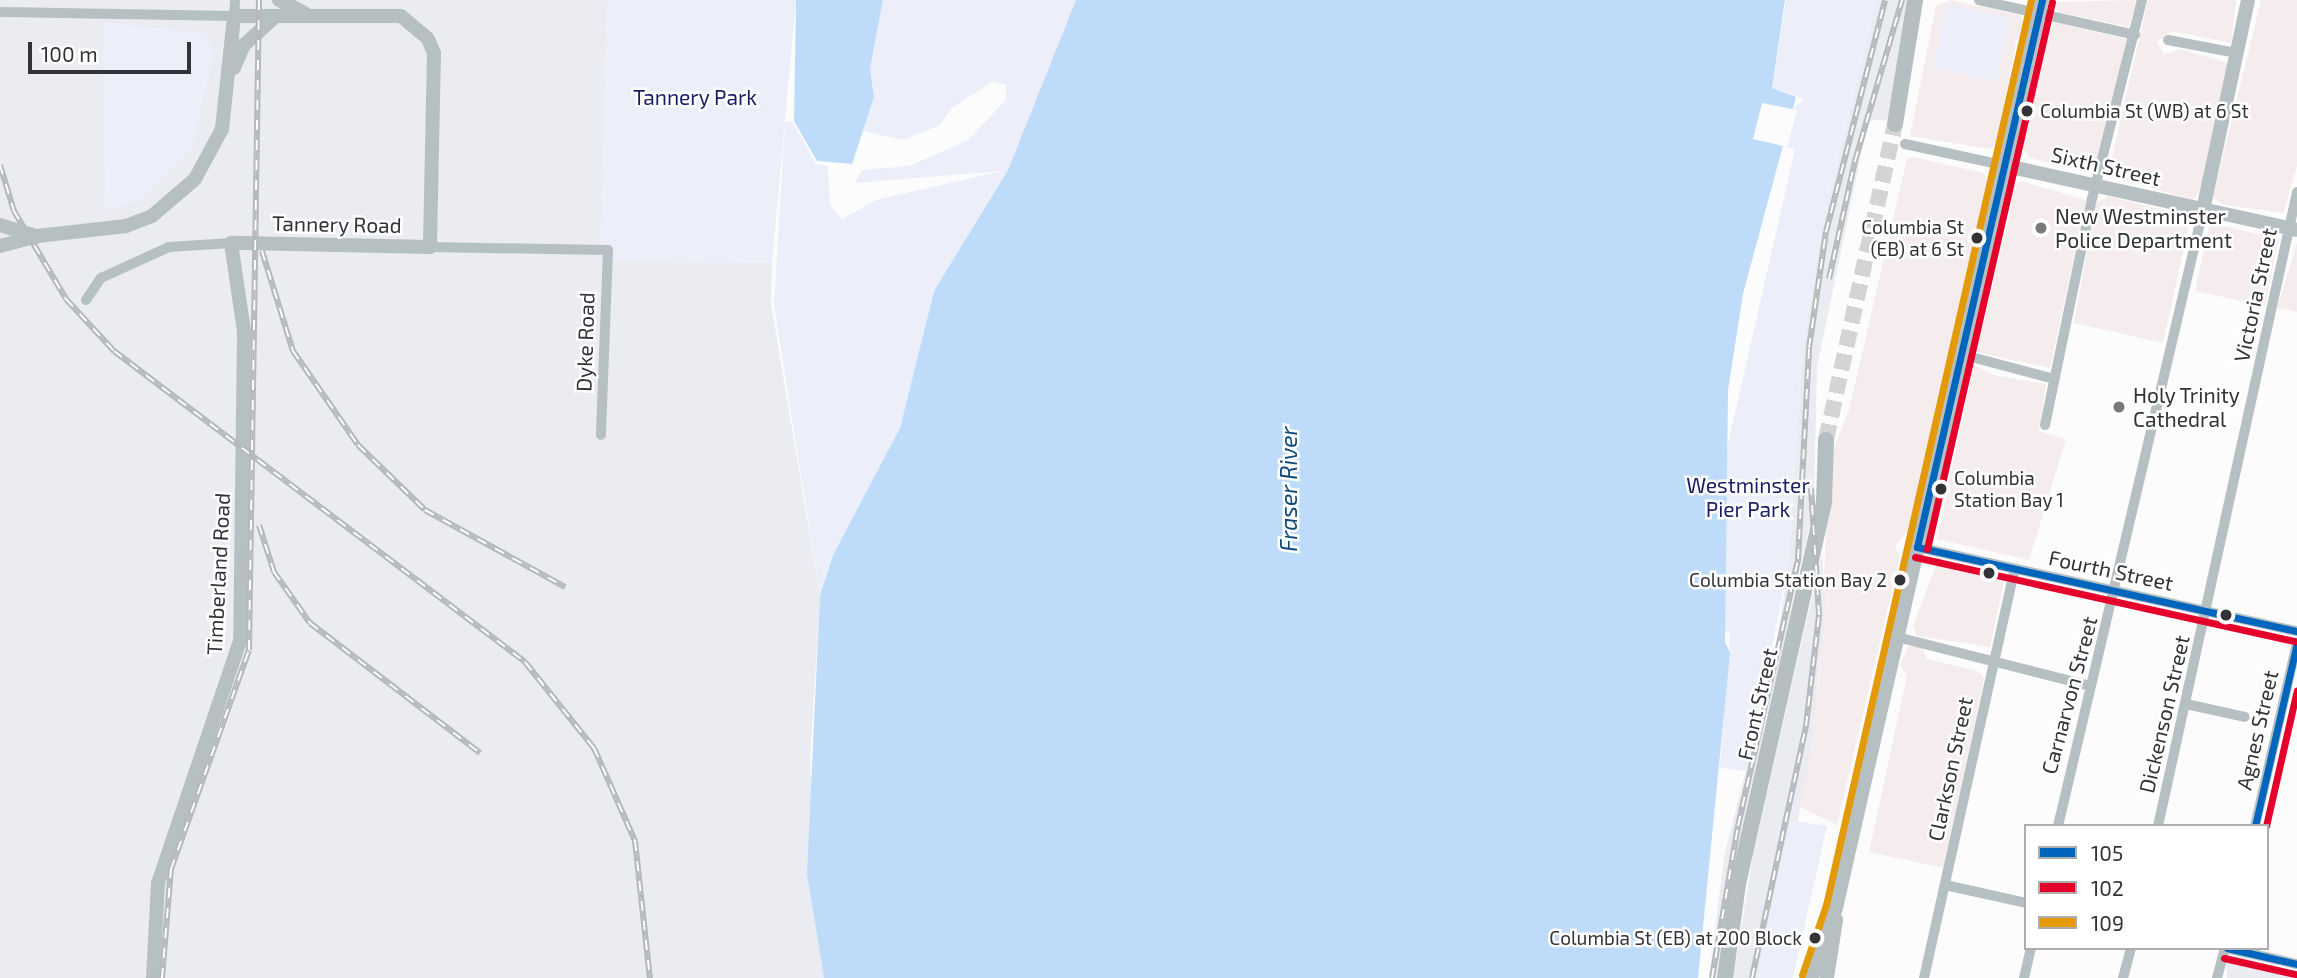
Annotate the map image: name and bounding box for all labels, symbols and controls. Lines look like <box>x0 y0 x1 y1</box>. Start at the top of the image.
scale bar <box>32 28 194 72</box>
text: 100 m <box>41 41 98 66</box>
park label: Tannery Park <box>633 84 757 110</box>
place label: Columbia St (WB) at 6 St <box>2040 100 2249 122</box>
marker: Columbia St (WB) at 6 St <box>2020 104 2034 118</box>
street label: Sixth Street <box>2049 141 2163 191</box>
place label: New Westminster Police Department <box>2055 203 2232 253</box>
street label: Tannery Road <box>272 210 402 238</box>
place label: Columbia St (EB) at 6 St <box>1861 216 1964 260</box>
marker: New Westminster Police Department <box>2033 220 2049 236</box>
street label: Victoria Street <box>2228 226 2282 364</box>
marker: Columbia St (EB) at 6 St <box>1970 231 1984 245</box>
street label: Dyke Road <box>571 292 599 392</box>
place label: Holy Trinity Cathedral <box>2133 382 2241 432</box>
marker: Holy Trinity Cathedral <box>2111 399 2127 415</box>
water label: Fraser River <box>1274 426 1302 552</box>
place label: Columbia Station Bay 1 <box>1954 467 2064 511</box>
park label: Westminster Pier Park <box>1686 472 1810 522</box>
marker: Columbia Station Bay 1 <box>1934 482 1948 496</box>
street label: Timberland Road <box>201 492 235 656</box>
street label: Fourth Street <box>2046 545 2176 595</box>
unlabelled marker <box>1982 566 1996 580</box>
place label: Columbia Station Bay 2 <box>1689 569 1887 591</box>
marker: Columbia Station Bay 2 <box>1893 573 1907 587</box>
unlabelled marker <box>2219 608 2233 622</box>
street label: Carnarvon Street <box>2036 613 2102 777</box>
street label: Dickenson Street <box>2134 633 2194 795</box>
street label: Front Street <box>1732 645 1782 763</box>
street label: Agnes Street <box>2231 668 2283 792</box>
street label: Clarkson Street <box>1922 695 1978 843</box>
legend <box>2024 824 2269 950</box>
text: 105 <box>2091 840 2123 865</box>
text: 102 <box>2091 875 2124 900</box>
text: 109 <box>2091 910 2124 935</box>
place label: Columbia St (EB) at 200 Block <box>1549 927 1802 949</box>
marker: Columbia St (EB) at 200 Block <box>1808 931 1822 945</box>

